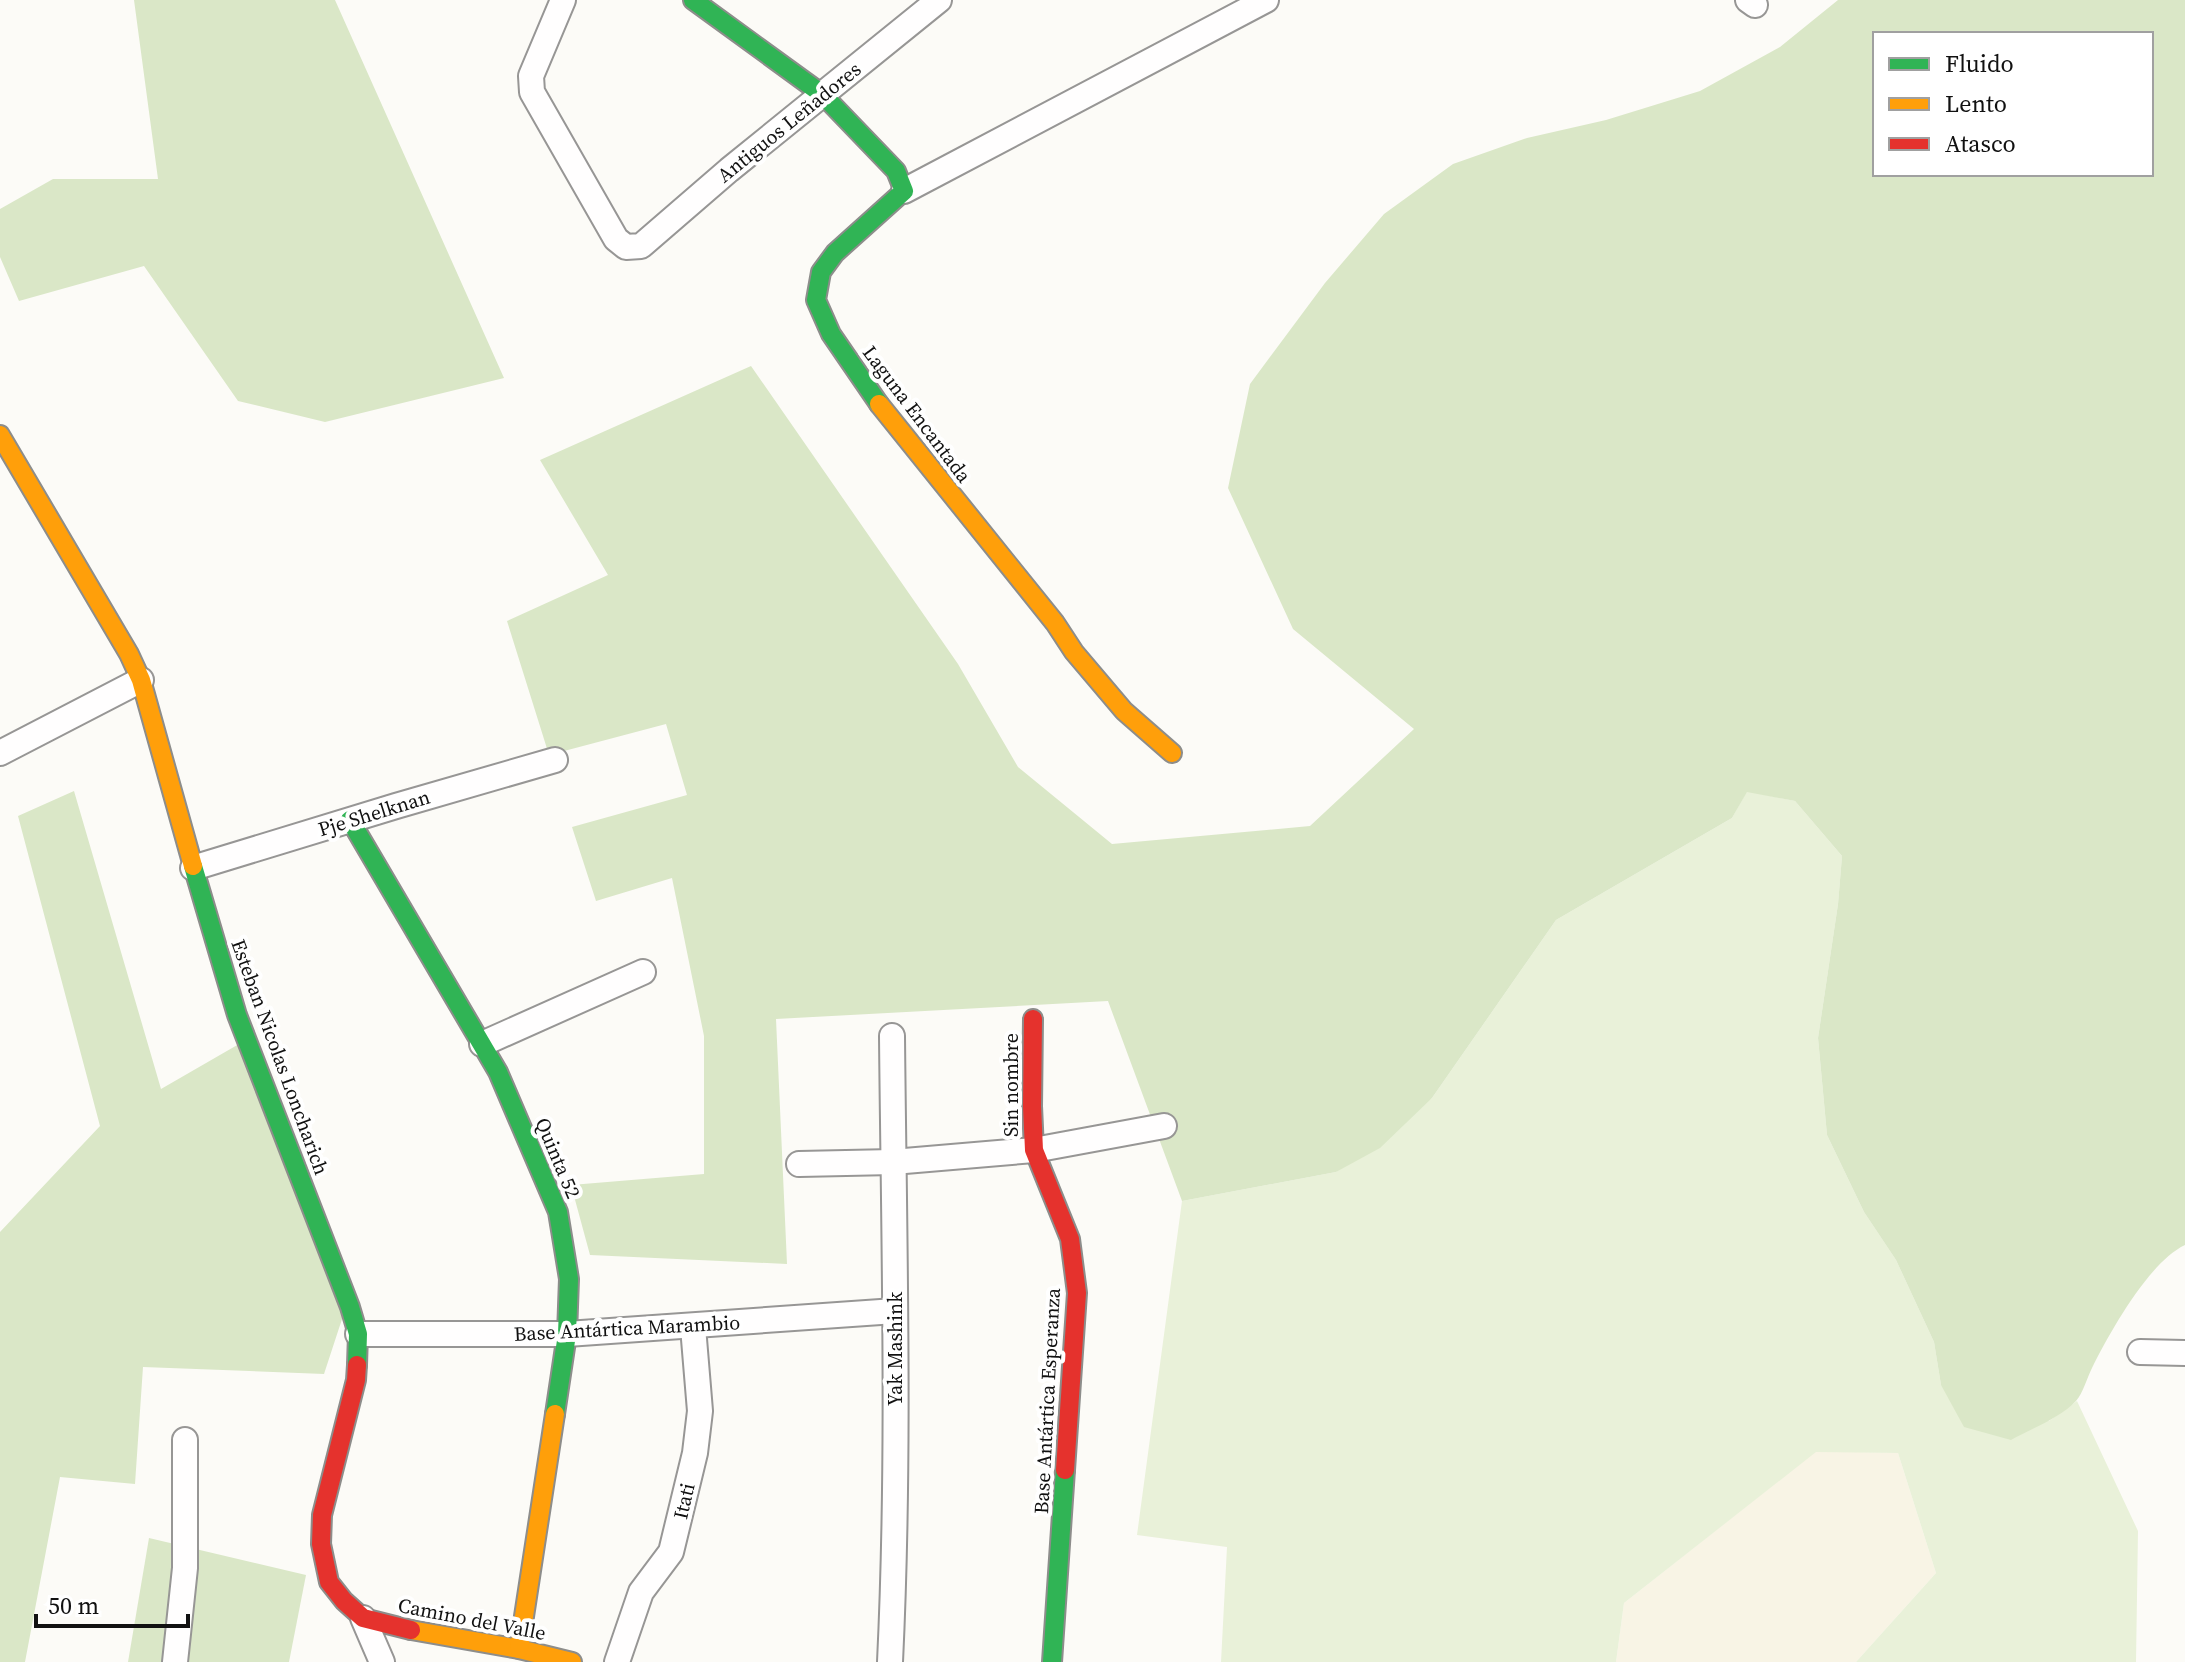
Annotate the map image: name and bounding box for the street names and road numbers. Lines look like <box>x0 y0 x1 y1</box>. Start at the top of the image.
street label: Antiguos Leñadores <box>711 55 867 189</box>
street label: Laguna Encantada <box>856 340 978 489</box>
street label: Pje Shelknan <box>315 783 433 843</box>
street label: Esteban Nicolas Loncharich <box>224 935 336 1179</box>
street label: Sin nombre <box>997 1033 1025 1137</box>
street label: Quinta 52 <box>528 1113 588 1203</box>
street label: Base Antártica Esperanza <box>1027 1287 1067 1515</box>
street label: Yak Mashink <box>881 1292 909 1406</box>
street label: Base Antártica Marambio <box>513 1308 741 1348</box>
street label: Itati <box>666 1480 702 1522</box>
street label: Camino del Valle <box>396 1591 548 1647</box>

